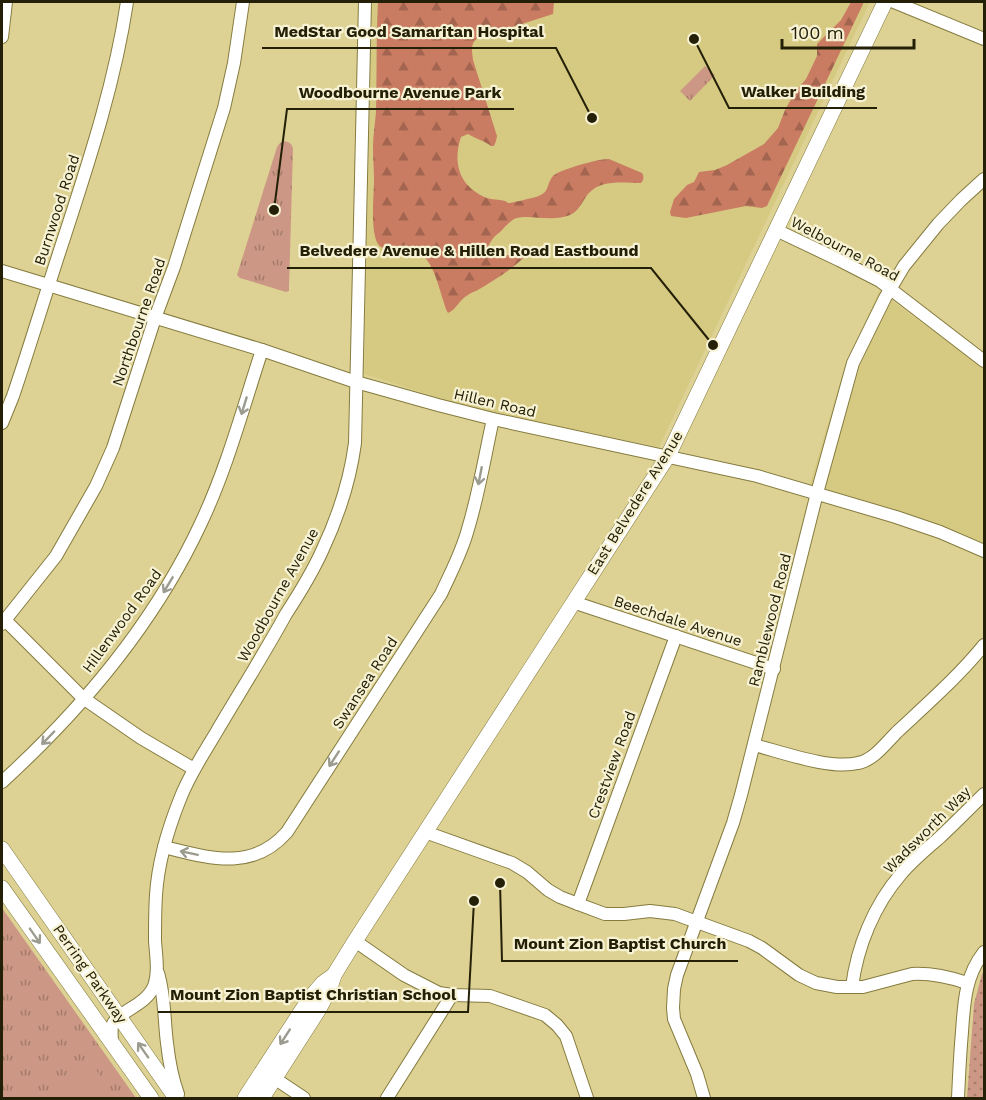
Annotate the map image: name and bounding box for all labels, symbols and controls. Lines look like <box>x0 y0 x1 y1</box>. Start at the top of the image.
scale bar <box>782 12 914 50</box>
callout: MedStar Good Samaritan Hospital <box>262 14 556 48</box>
text: MedStar Good Samaritan Hospital <box>274 22 545 41</box>
text: 100 m <box>791 22 844 43</box>
callout: Walker Building <box>729 74 877 108</box>
callout: Woodbourne Avenue Park <box>287 75 514 109</box>
text: Walker Building <box>741 82 865 101</box>
text: Woodbourne Avenue Park <box>299 83 501 102</box>
street label: Burnwood Road <box>31 152 83 268</box>
street label: Welbourne Road <box>788 213 902 285</box>
callout: Belvedere Avenue & Hillen Road Eastbound <box>287 234 651 268</box>
text: Belvedere Avenue & Hillen Road Eastbound <box>299 241 639 260</box>
street label: Northbourne Road <box>109 255 169 389</box>
street label: Hillen Road <box>452 385 538 421</box>
one-way arrow <box>238 396 249 415</box>
street label: East Belvedere Avenue <box>583 428 687 578</box>
one-way arrow <box>474 466 485 485</box>
street label: Woodbourne Avenue <box>234 525 322 665</box>
street label: Ramblewood Road <box>745 552 795 688</box>
street label: Hillenwood Road <box>78 566 166 676</box>
one-way arrow <box>161 576 173 593</box>
street label: Beechdale Avenue <box>612 592 744 650</box>
street label: Swansea Road <box>329 634 401 732</box>
street label: Crestview Road <box>584 709 640 821</box>
one-way arrow <box>40 731 55 746</box>
one-way arrow <box>328 750 341 767</box>
street label: Wadsworth Way <box>880 782 975 877</box>
one-way arrow <box>179 847 199 858</box>
street label: Perring Parkway <box>49 921 131 1027</box>
one-way arrow <box>29 927 41 943</box>
callout: Mount Zion Baptist Church <box>502 927 738 961</box>
text: Mount Zion Baptist Church <box>514 934 726 953</box>
callout: Mount Zion Baptist Christian School <box>158 978 468 1012</box>
text: Mount Zion Baptist Christian School <box>170 985 457 1004</box>
one-way arrow <box>279 1028 291 1045</box>
one-way arrow <box>137 1043 149 1059</box>

